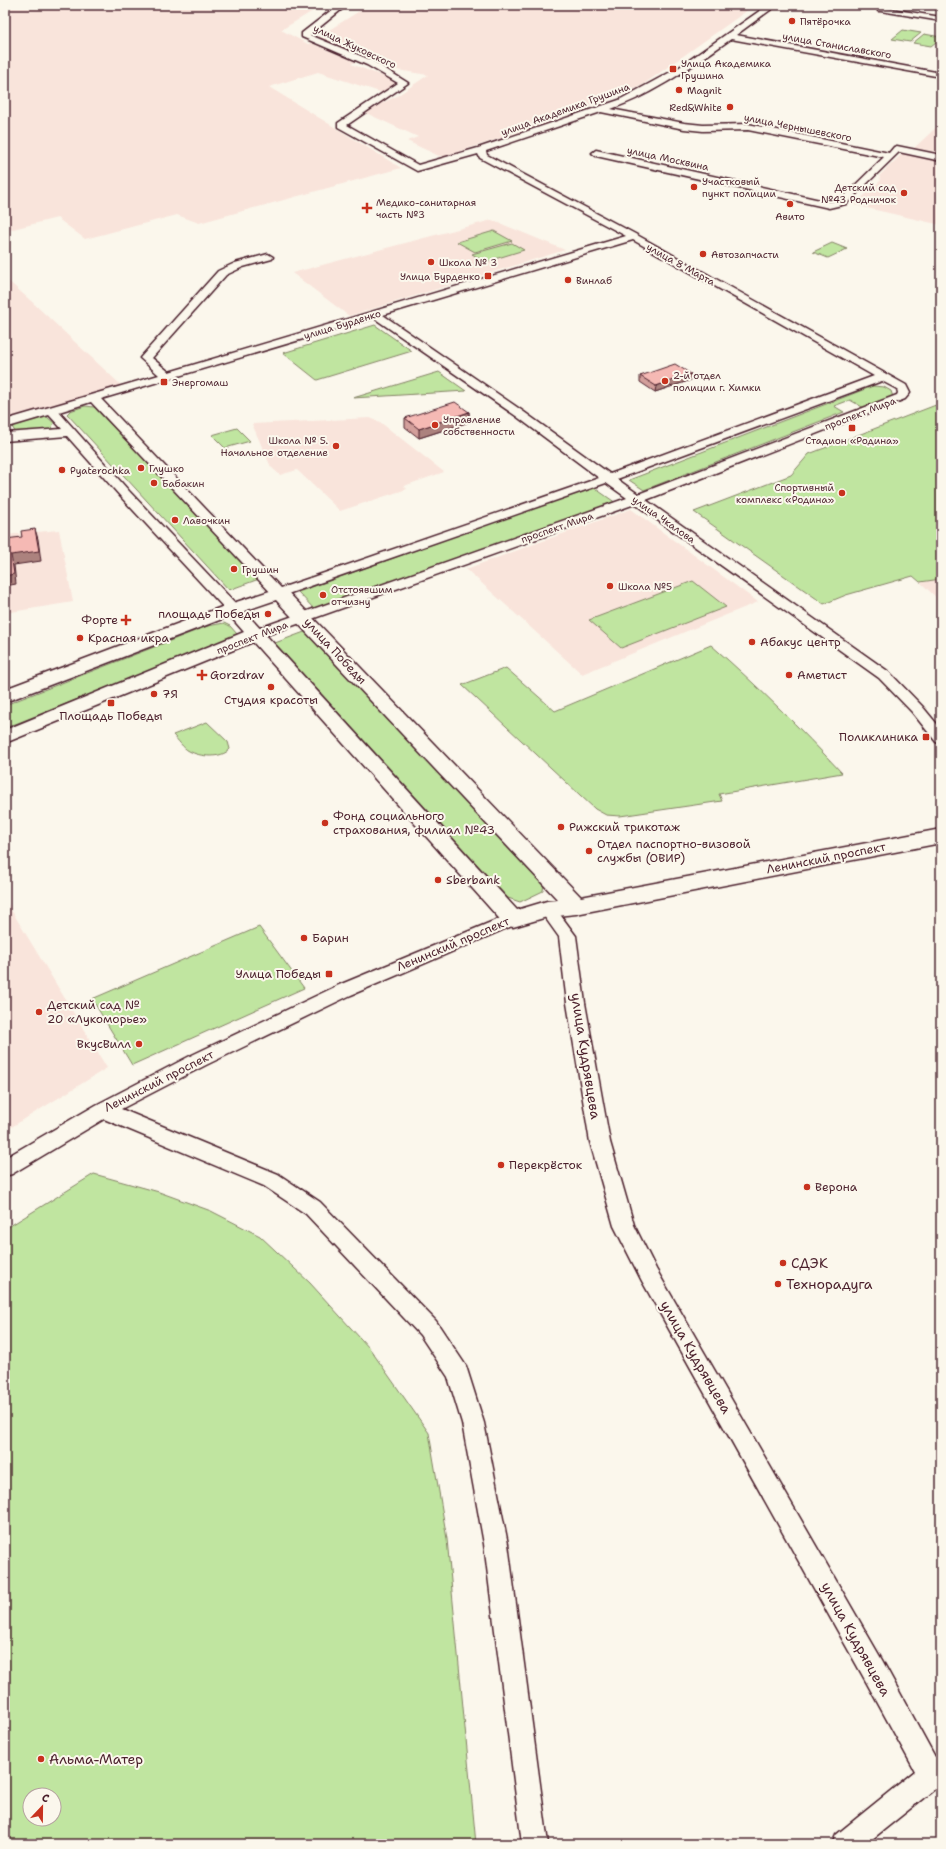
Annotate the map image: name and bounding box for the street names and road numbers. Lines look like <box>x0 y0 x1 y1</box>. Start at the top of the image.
street label: улица Жуковского <box>311 22 398 71</box>
street label: улица Станиславского <box>781 29 892 61</box>
street label: улица Академика Грушина <box>499 80 632 139</box>
street label: улица Чернышевского <box>743 111 853 144</box>
street label: улица Москвина <box>626 143 711 174</box>
street label: улица 8 Марта <box>644 240 718 289</box>
street label: улица Бурденко <box>302 307 382 342</box>
street label: проспект Мира <box>823 394 898 433</box>
street label: улица Чкалова <box>630 493 698 546</box>
street label: проспект Мира <box>519 509 596 546</box>
street label: улица Победы <box>300 614 370 688</box>
street label: проспект Мира <box>215 618 290 657</box>
street label: Ленинский проспект <box>765 838 888 877</box>
street label: Ленинский проспект <box>394 913 513 975</box>
street label: улица Кудрявцева <box>567 991 605 1121</box>
street label: Ленинский проспект <box>101 1046 217 1116</box>
street label: улица Кудрявцева <box>656 1297 736 1417</box>
street label: улица Кудрявцева <box>817 1579 895 1700</box>

